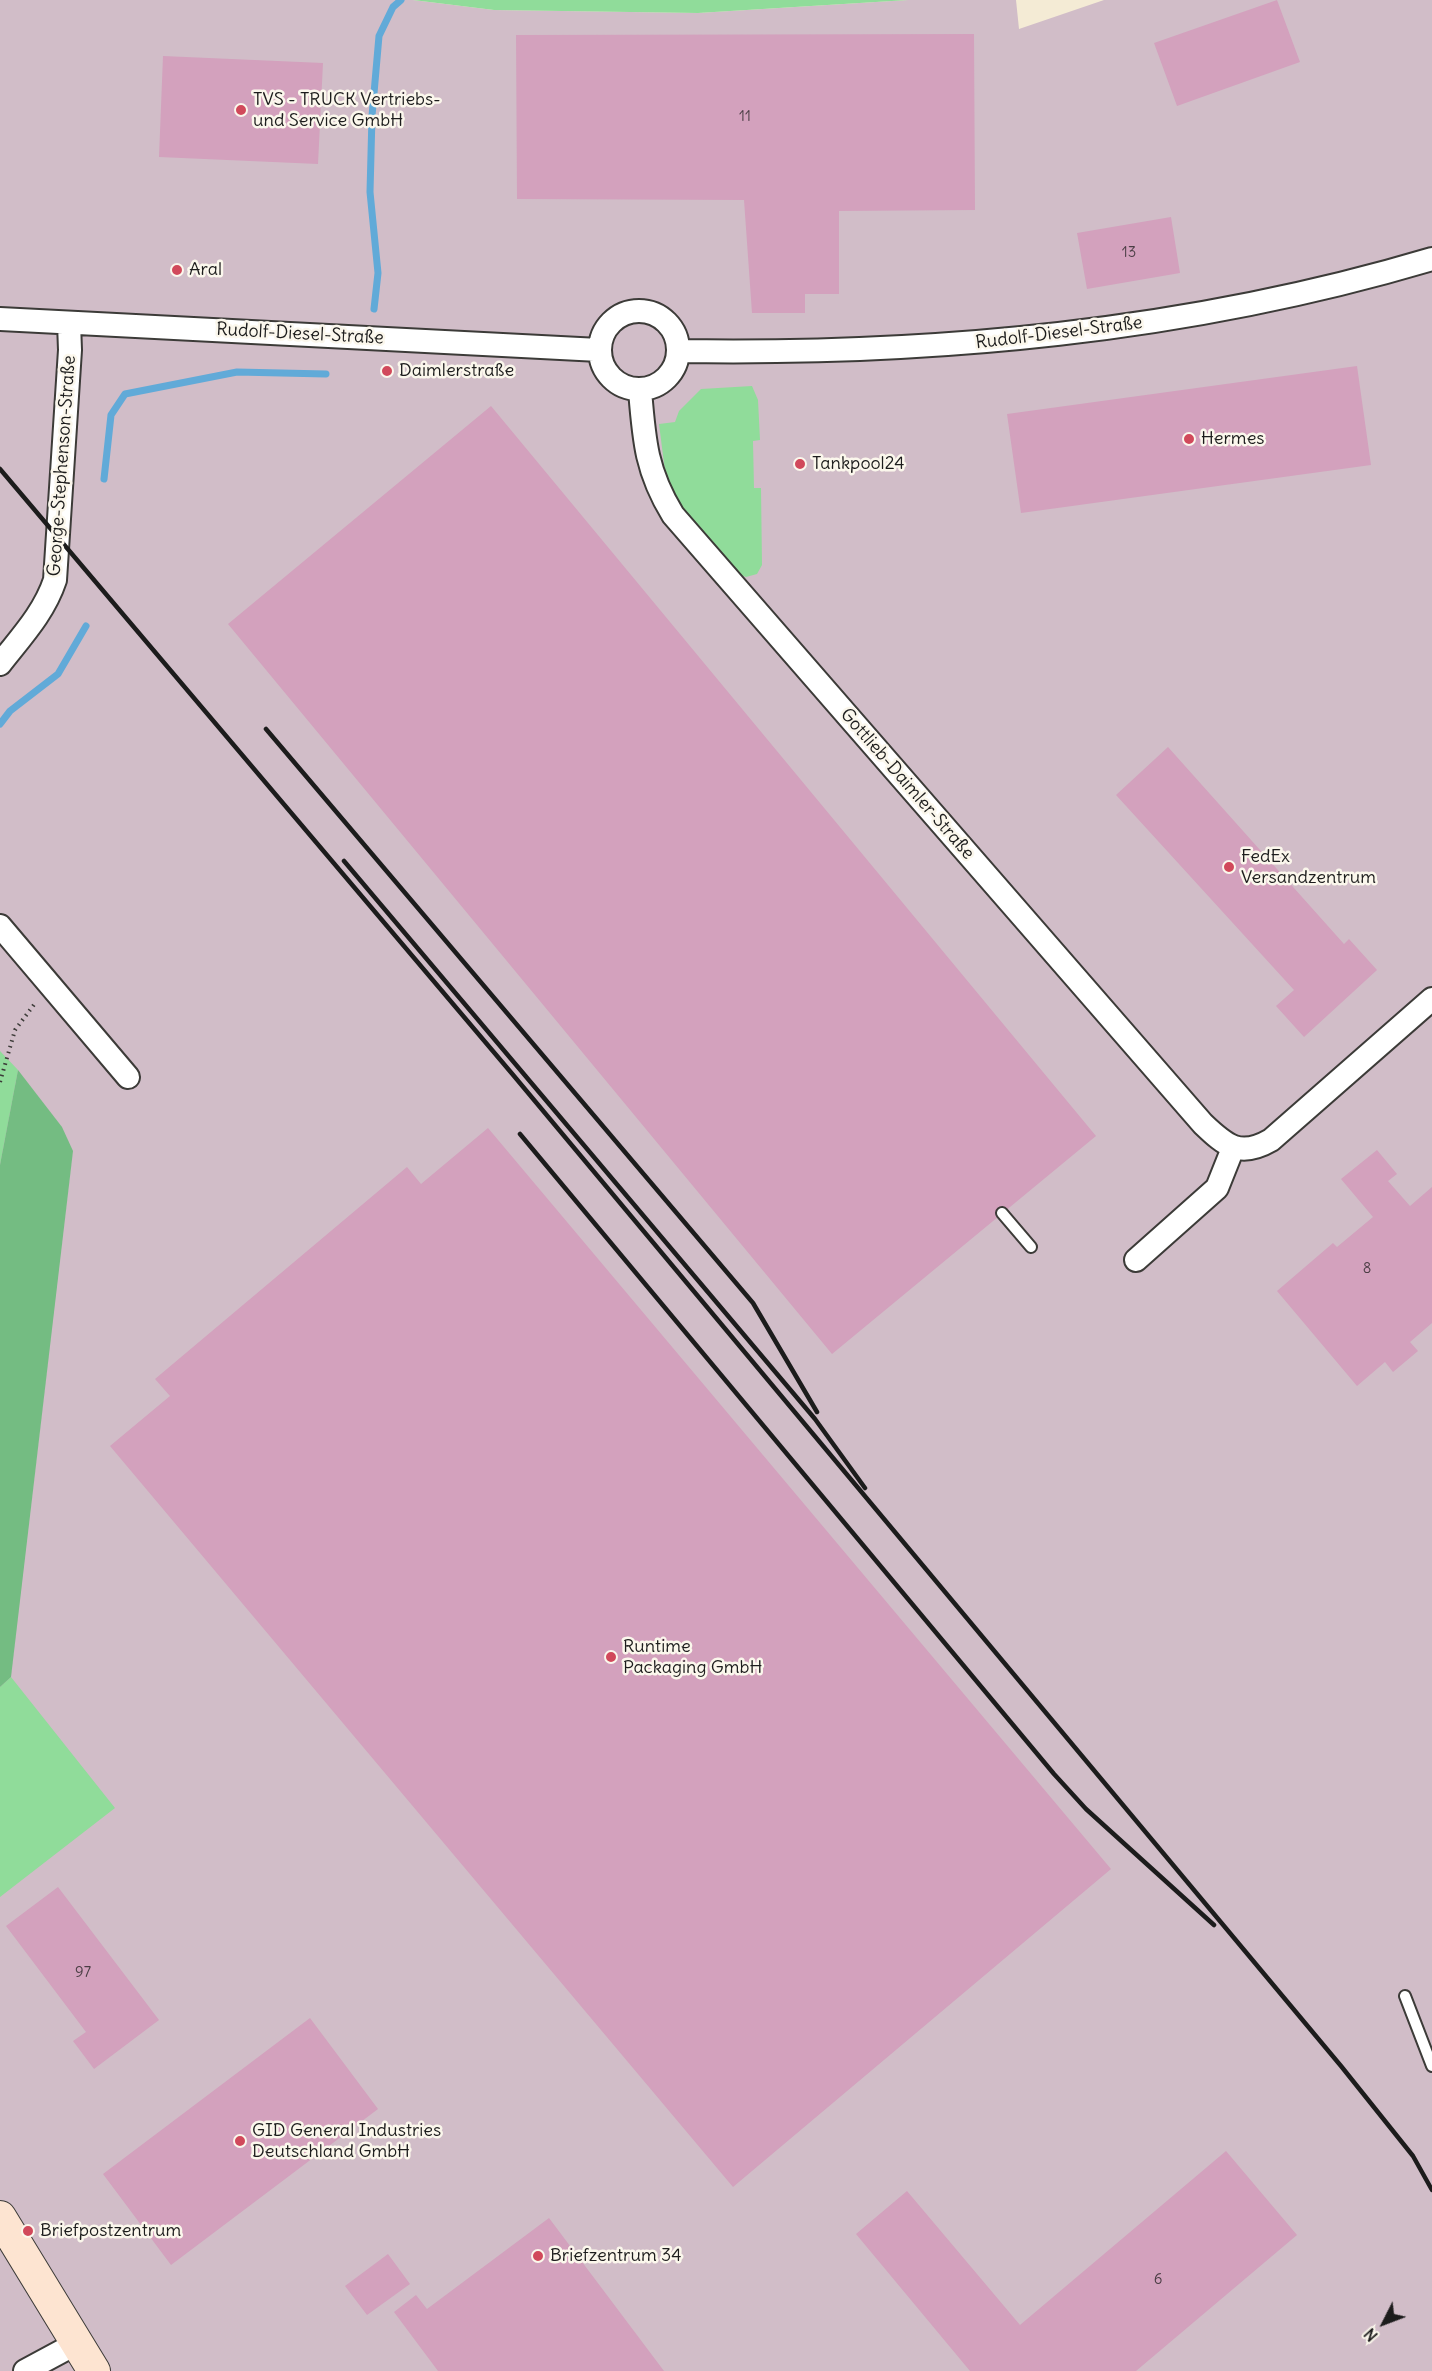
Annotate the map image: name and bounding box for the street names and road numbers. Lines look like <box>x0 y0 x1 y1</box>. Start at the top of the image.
street label: Rudolf-Diesel-Straße <box>974 312 1144 354</box>
street label: Rudolf-Diesel-Straße <box>216 319 384 349</box>
street label: George-Stephenson-Straße <box>44 355 80 577</box>
street label: Gottlieb-Daimler-Straße <box>835 704 979 864</box>

